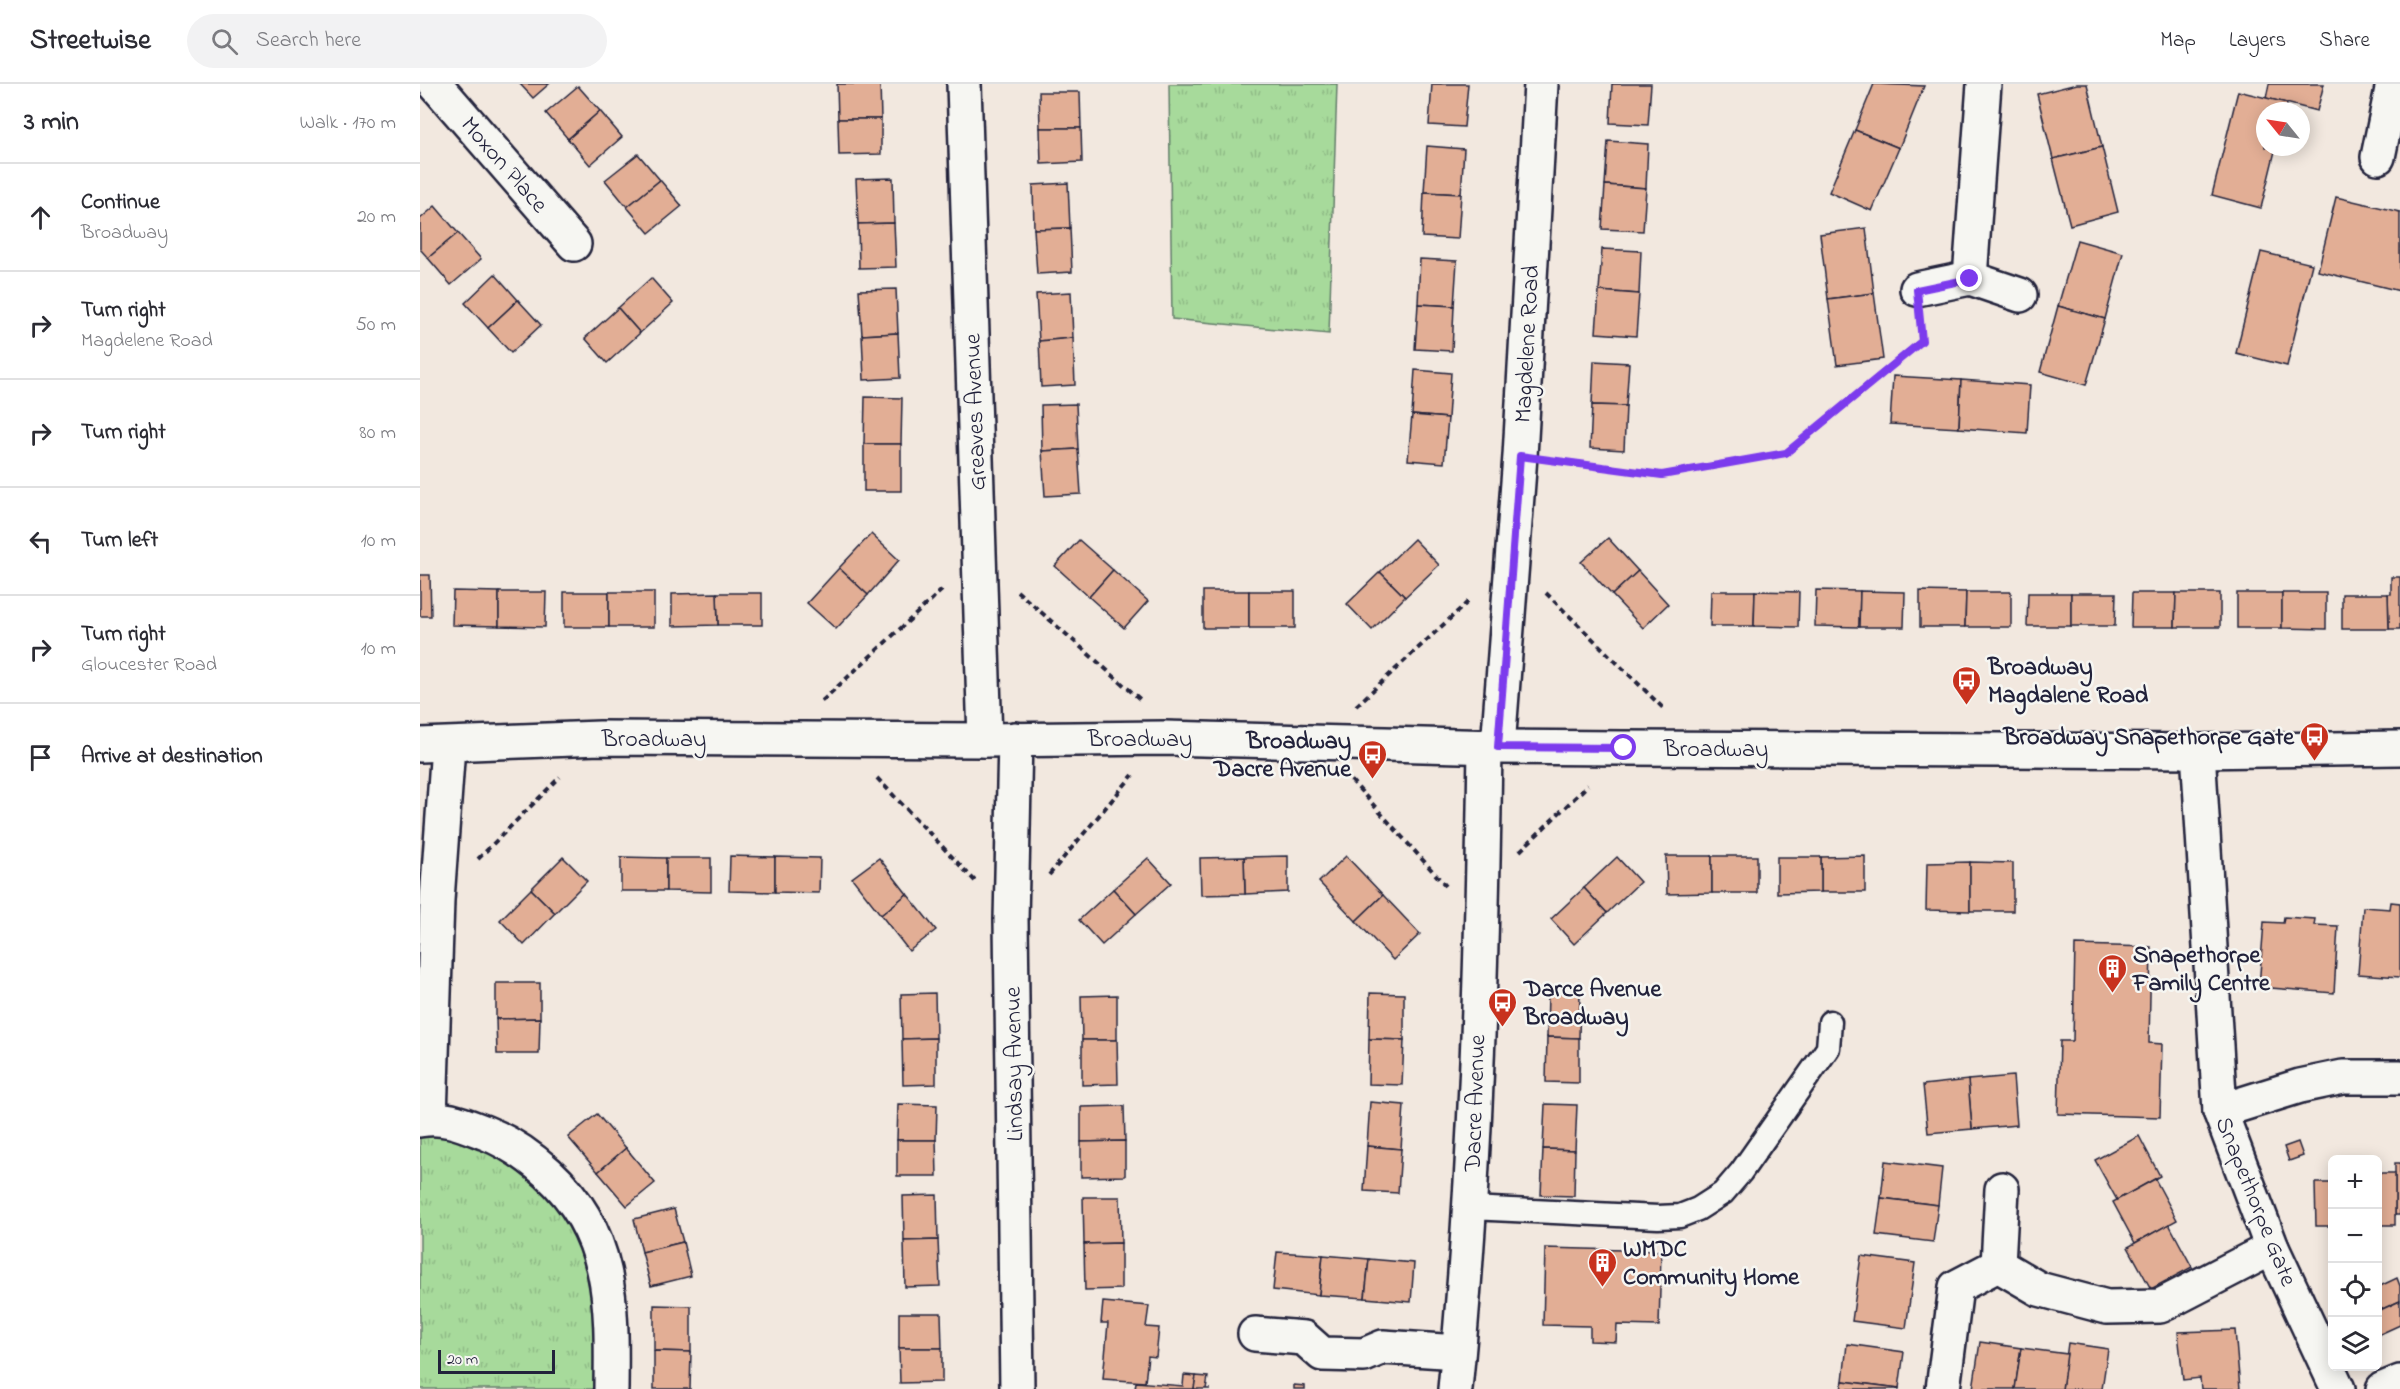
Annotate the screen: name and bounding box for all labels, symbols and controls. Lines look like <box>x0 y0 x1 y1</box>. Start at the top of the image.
search box <box>187 14 607 68</box>
text: Streetwise <box>30 21 151 62</box>
icon: search <box>208 25 241 58</box>
text: Search here <box>256 25 361 57</box>
text: Map <box>2160 26 2196 56</box>
text: Layers <box>2229 26 2286 56</box>
text: Share <box>2319 26 2370 56</box>
north arrow <box>2256 102 2310 156</box>
text: 3 min <box>24 104 79 142</box>
text: Walk · 170 m <box>300 109 396 138</box>
street label: Moxon Place <box>451 110 555 222</box>
text: Continue <box>81 187 160 219</box>
icon: ahead <box>24 201 57 234</box>
text: 20 m <box>357 203 396 232</box>
text: Broadway <box>81 219 168 248</box>
street label: Magdelene Road <box>1507 264 1550 424</box>
route end <box>1956 265 1982 291</box>
text: Turn right <box>81 295 166 327</box>
icon: right <box>24 309 57 342</box>
text: 50 m <box>355 311 396 340</box>
text: Magdelene Road <box>81 327 213 356</box>
street label: Greaves Avenue <box>956 333 997 491</box>
icon: right <box>24 417 57 450</box>
text: Turn right <box>81 417 166 449</box>
text: 80 m <box>359 419 396 448</box>
icon: left <box>24 525 57 558</box>
text: Turn left <box>81 525 158 557</box>
text: 10 m <box>360 527 396 556</box>
text: Turn right <box>81 619 166 651</box>
icon: right <box>24 633 57 666</box>
text: 10 m <box>360 635 396 664</box>
text: Gloucester Road <box>81 651 217 680</box>
place label: Broadway Magdalene Road <box>1987 651 2149 715</box>
bus stop icon: Broadway Magdalene Road <box>1951 664 1983 706</box>
bus stop icon: Broadway Snapethorpe Gate <box>2299 720 2331 762</box>
place label: Broadway Snapethorpe Gate <box>2002 721 2295 757</box>
street label: Broadway <box>601 723 706 759</box>
street label: Broadway <box>1087 723 1192 759</box>
place label: Broadway Dacre Avenue <box>1213 725 1352 788</box>
street label: Broadway <box>1663 733 1768 769</box>
route start <box>1610 734 1636 760</box>
bus stop icon: Broadway Dacre Avenue <box>1356 738 1388 780</box>
icon: arrive <box>24 741 57 774</box>
text: Arrive at destination <box>81 741 263 773</box>
place label: Snapethorpe Family Centre <box>2132 939 2271 1003</box>
building icon: Snapethorpe Family Centre <box>2096 952 2128 994</box>
place label: Darce Avenue Broadway <box>1523 973 1662 1037</box>
street label: Lindsay Avenue <box>997 986 1035 1142</box>
bus stop icon: Darce Avenue Broadway <box>1487 986 1519 1028</box>
street label: Dacre Avenue <box>1457 1034 1496 1173</box>
street label: Snapethorpe Gate <box>2205 1112 2305 1292</box>
map controls <box>2328 1155 2382 1371</box>
button: + <box>2328 1155 2382 1209</box>
button: − <box>2328 1209 2382 1263</box>
place label: WMDC Community Home <box>1623 1233 1800 1297</box>
building icon: WMDC Community Home <box>1586 1246 1618 1288</box>
button: locate <box>2328 1263 2382 1317</box>
button: layers <box>2328 1317 2382 1371</box>
scale bar <box>438 1347 555 1374</box>
text: 20 m <box>447 1348 478 1372</box>

